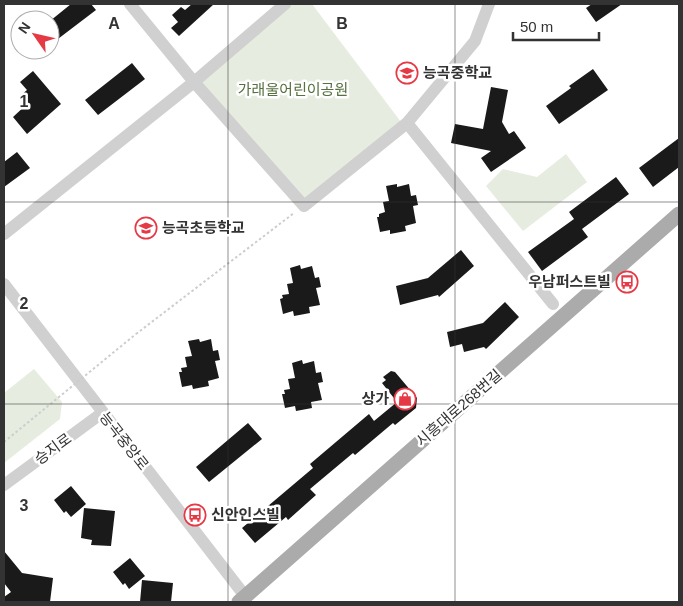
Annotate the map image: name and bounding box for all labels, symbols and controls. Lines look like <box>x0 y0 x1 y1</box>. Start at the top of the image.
north arrow <box>10 10 60 60</box>
scale bar <box>513 10 599 42</box>
text: A <box>108 15 120 32</box>
text: B <box>336 15 348 32</box>
text: 50 m <box>520 18 553 35</box>
text: N <box>15 19 34 36</box>
school or university icon: 능곡중학교 <box>395 61 419 85</box>
place label: 능곡중학교 <box>423 64 492 81</box>
park label: 가래울어린이공원 <box>238 81 348 98</box>
text: 1 <box>20 93 29 110</box>
school or university icon: 능곡초등학교 <box>134 216 158 240</box>
place label: 능곡초등학교 <box>162 219 245 236</box>
bus stop icon: 우남퍼스트빌 <box>615 270 639 294</box>
place label: 우남퍼스트빌 <box>528 273 611 290</box>
text: 2 <box>20 295 29 312</box>
street label: 시흥대로268번길 <box>412 366 505 449</box>
shop icon: 상가 <box>393 387 417 411</box>
place label: 상가 <box>361 390 389 407</box>
street label: 능곡중앙로 <box>96 408 152 473</box>
street label: 승지로 <box>31 430 74 468</box>
text: 3 <box>20 497 29 514</box>
bus stop icon: 신안인스빌 <box>183 503 207 527</box>
place label: 신안인스빌 <box>211 506 280 523</box>

